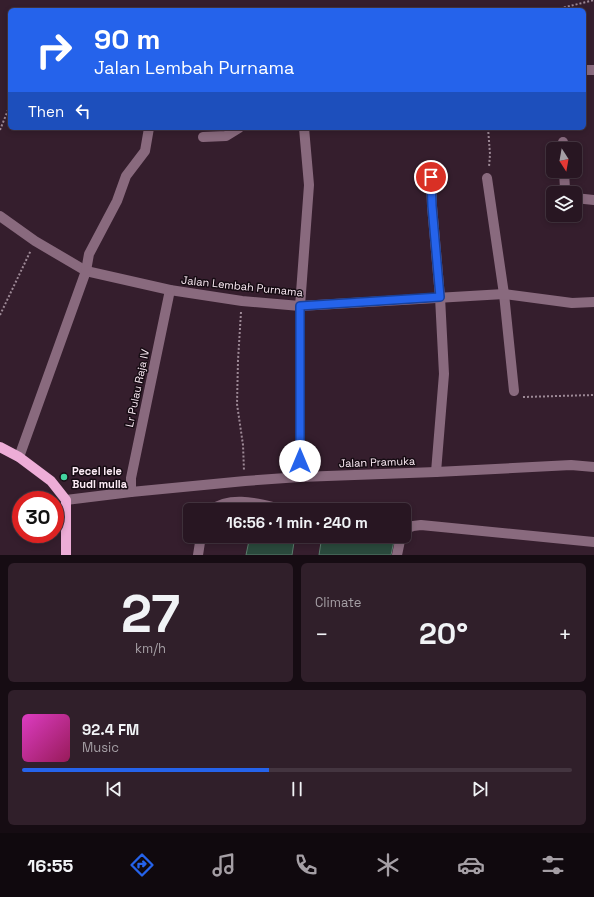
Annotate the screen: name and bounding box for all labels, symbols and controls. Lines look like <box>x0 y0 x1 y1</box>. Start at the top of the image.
text: 90 m <box>94 21 160 57</box>
icon: right <box>28 24 80 76</box>
text: Jalan Lembah Purnama <box>94 56 294 79</box>
icon: left <box>72 100 94 122</box>
text: Then <box>28 102 64 121</box>
north arrow <box>546 142 582 178</box>
map controls <box>546 142 582 222</box>
pin <box>414 160 448 194</box>
icon: arrive <box>420 166 442 188</box>
button: layers <box>546 186 582 222</box>
street label: Jalan Lembah Purnama <box>180 273 304 299</box>
street label: Lr Pulau Raja IV <box>122 348 152 428</box>
position arrow <box>279 440 321 482</box>
street label: Jalan Pramuka <box>339 454 416 470</box>
place label: Pecel lele Budi mulia <box>72 464 128 491</box>
marker: Pecel lele Budi mulia <box>59 472 69 482</box>
speed limit sign: 30 <box>12 491 64 543</box>
text: 16:56 · 1 min · 240 m <box>226 513 368 532</box>
text: 27 <box>121 581 180 647</box>
text: Climate <box>315 594 361 611</box>
text: 20° <box>419 614 468 653</box>
text: − <box>315 620 329 648</box>
text: + <box>558 620 572 648</box>
text: km/h <box>135 640 166 657</box>
text: 92.4 FM <box>82 720 139 739</box>
text: Music <box>82 739 119 756</box>
icon: previous <box>103 778 125 800</box>
icon: pause <box>286 778 308 800</box>
icon: next <box>469 778 491 800</box>
icon: directions <box>128 851 156 879</box>
icon: music <box>210 851 238 879</box>
icon: phone <box>292 851 320 879</box>
icon: climate <box>374 851 402 879</box>
icon: car <box>457 851 485 879</box>
icon: filters <box>539 851 567 879</box>
text: 16:55 <box>27 854 73 877</box>

